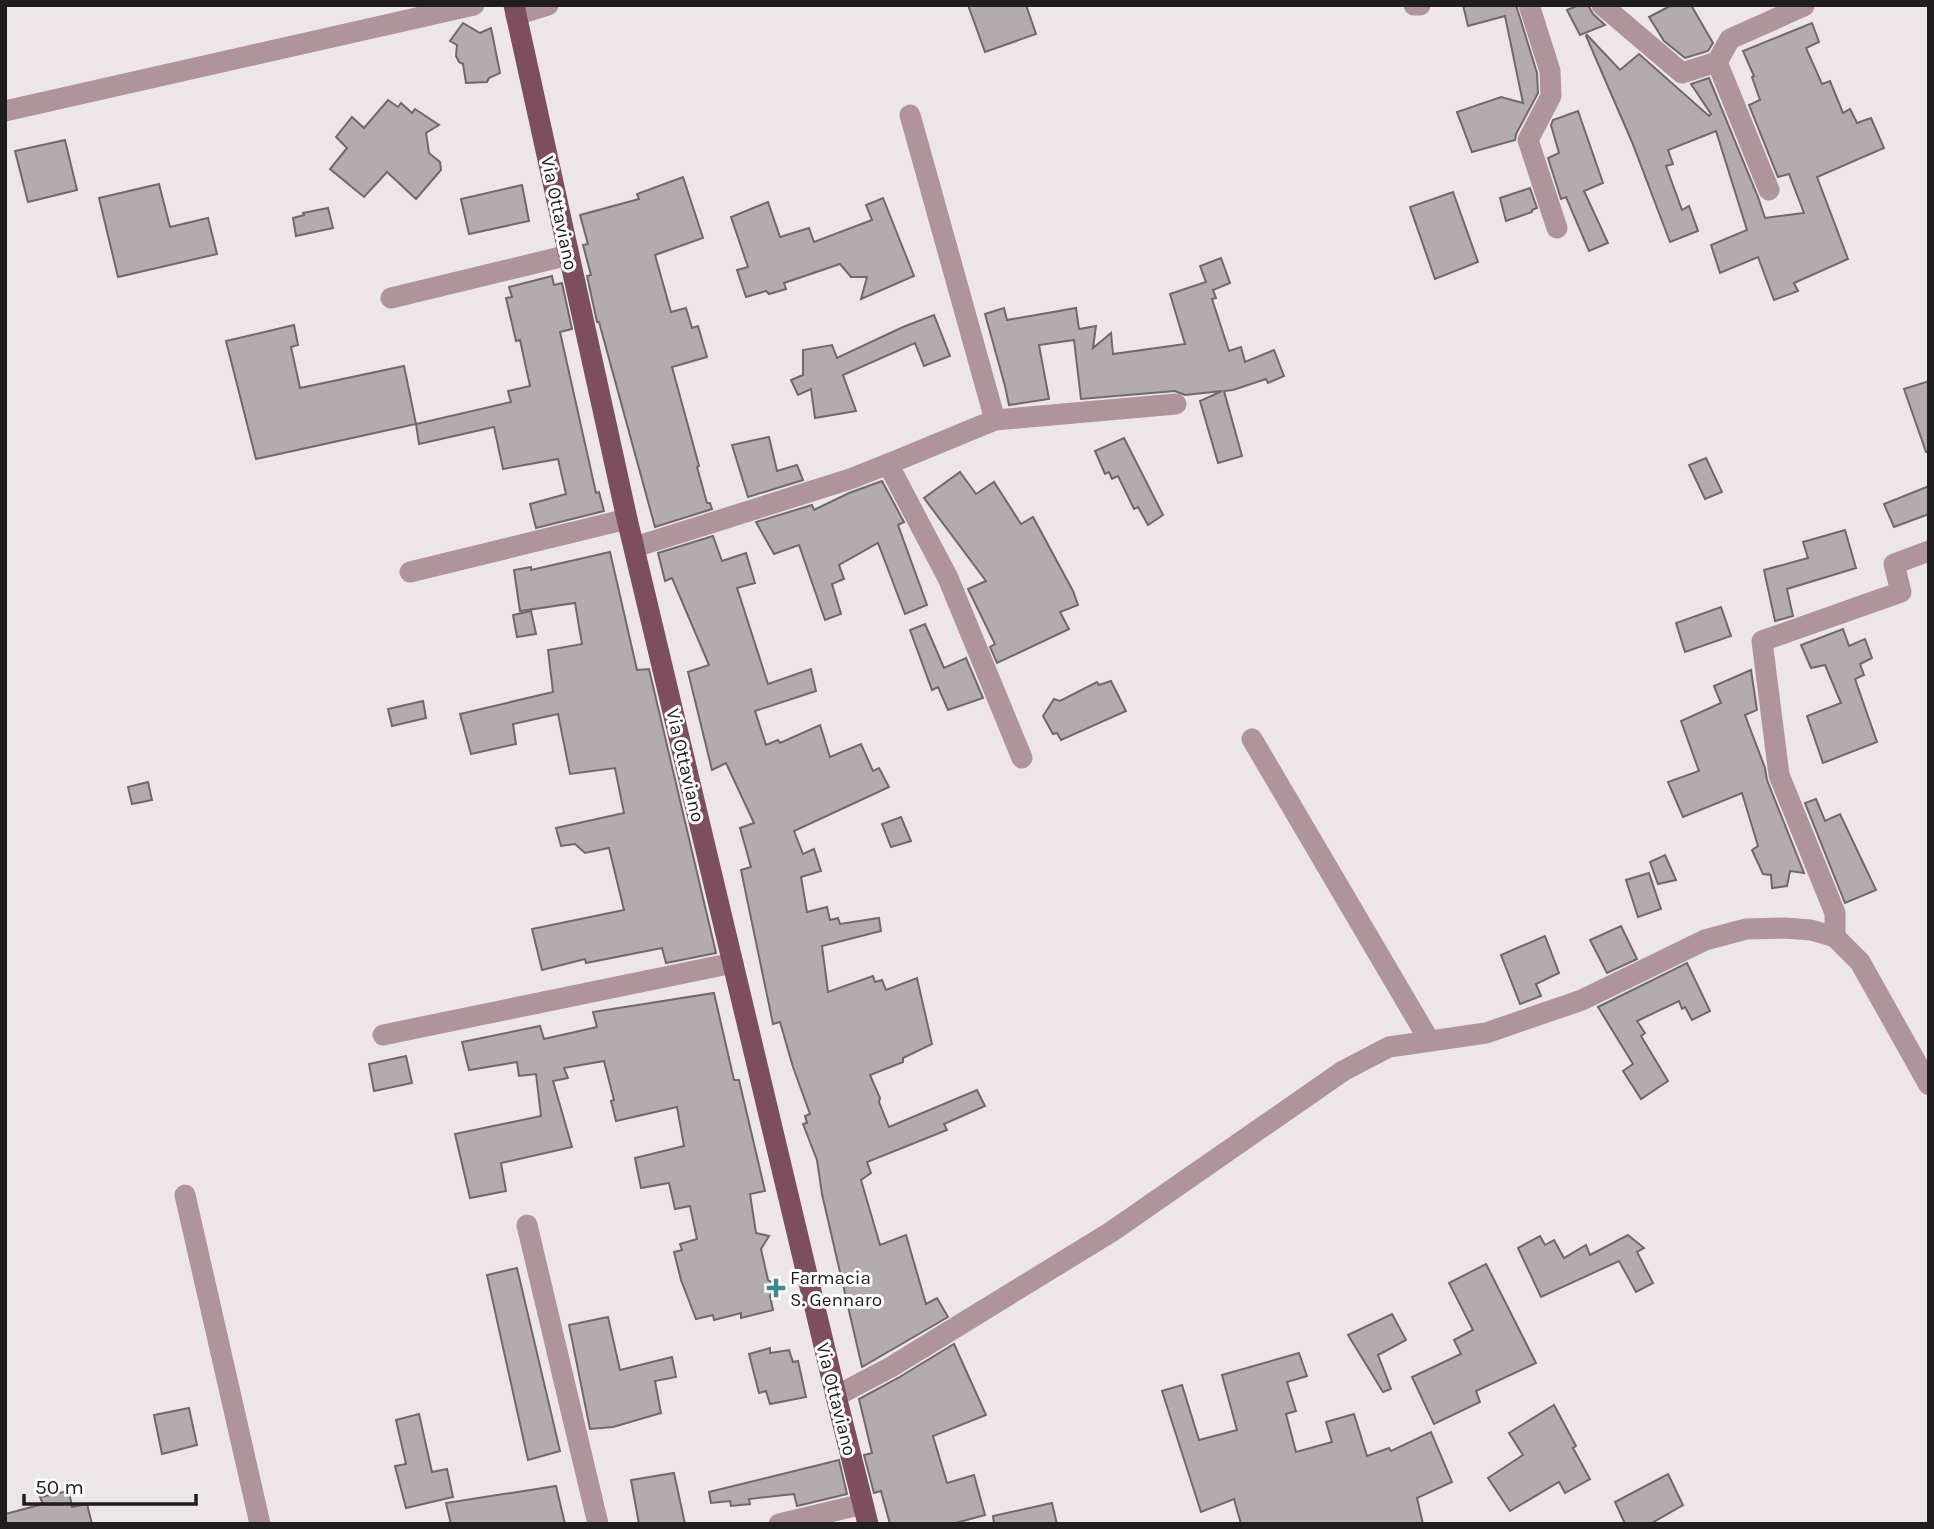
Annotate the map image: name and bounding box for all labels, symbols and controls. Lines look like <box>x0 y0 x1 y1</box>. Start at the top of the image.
street label: Via Ottaviano <box>536 154 582 272</box>
street label: Via Ottaviano <box>661 706 709 824</box>
place label: Farmacia S. Gennaro <box>790 1267 882 1311</box>
marker: Farmacia S. Gennaro <box>768 1280 784 1296</box>
street label: Via Ottaviano <box>811 1340 861 1458</box>
scale bar <box>24 1462 196 1506</box>
text: 50 m <box>35 1475 84 1499</box>

